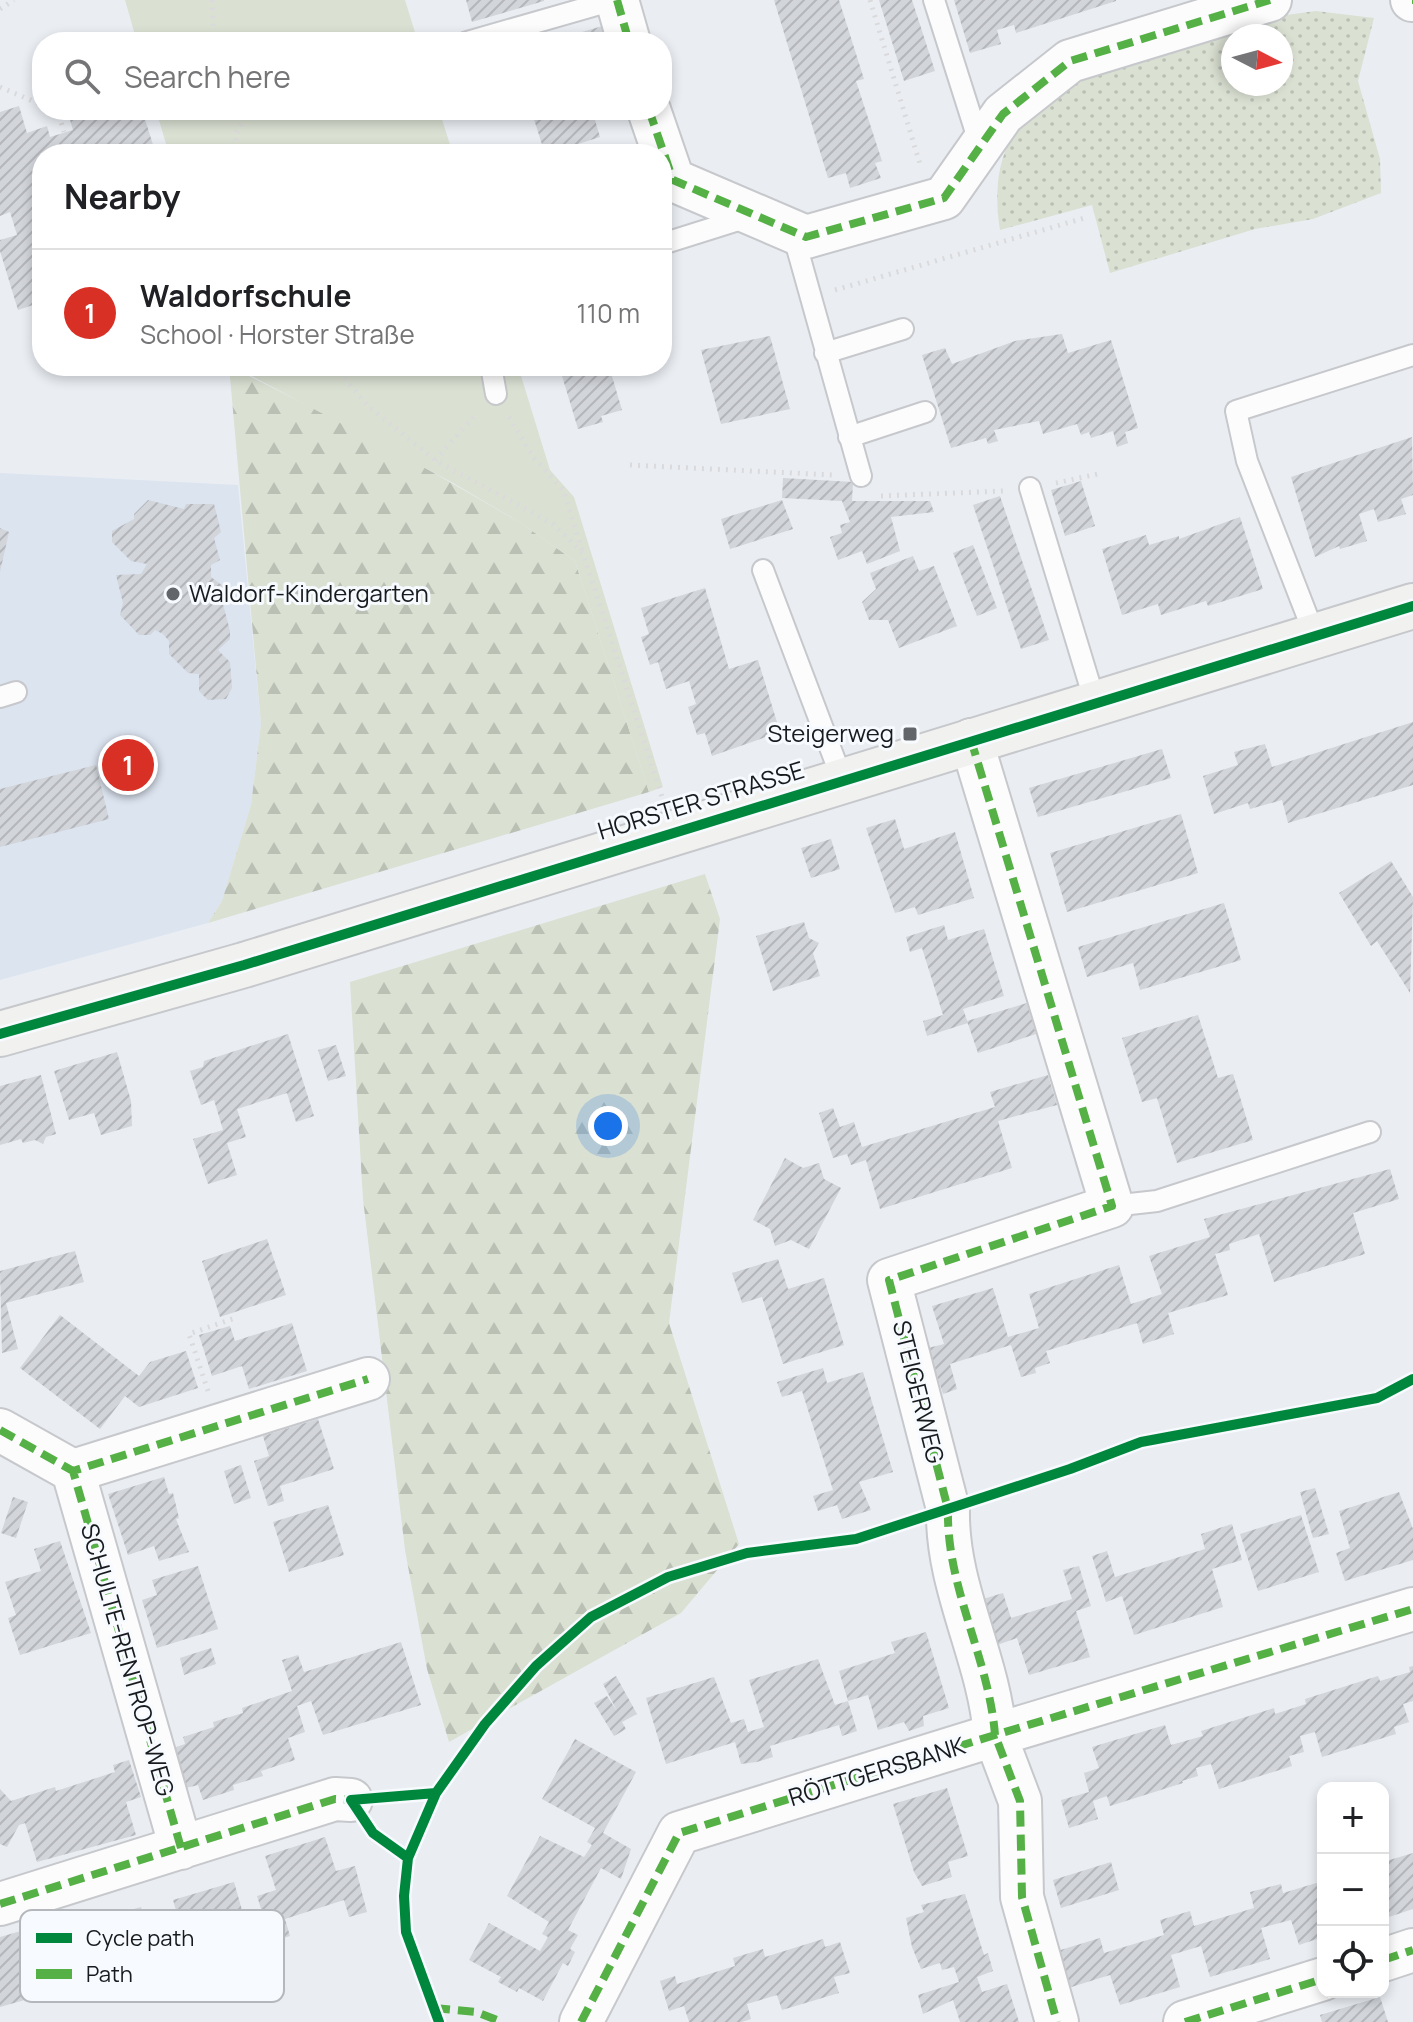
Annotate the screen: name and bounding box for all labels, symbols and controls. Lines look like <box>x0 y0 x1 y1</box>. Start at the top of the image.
north arrow <box>1221 24 1293 96</box>
search box <box>32 32 672 120</box>
icon: search <box>60 54 104 98</box>
text: Search here <box>124 56 291 97</box>
text: Nearby <box>64 173 180 219</box>
text: Waldorfschule <box>140 275 352 316</box>
text: 1 <box>84 295 96 331</box>
text: 110 m <box>577 295 640 331</box>
text: School · Horster Straße <box>140 316 415 352</box>
place label: Waldorf-Kindergarten <box>189 576 429 609</box>
marker: Waldorf-Kindergarten <box>164 585 182 603</box>
place label: Steigerweg <box>767 716 894 749</box>
marker: Steigerweg <box>901 725 919 743</box>
pin: 1 <box>102 735 154 795</box>
street label: HORSTER STRASSE <box>593 752 808 847</box>
your location <box>588 1106 628 1146</box>
street label: STEIGERWEG <box>886 1317 953 1467</box>
street label: SCHULTE-RENTROP-WEG <box>74 1519 183 1800</box>
street label: RÖTTGERSBANK <box>784 1728 970 1813</box>
map controls <box>1317 1782 1389 1998</box>
button: + <box>1317 1782 1389 1854</box>
button: − <box>1317 1854 1389 1926</box>
legend <box>20 1910 284 2002</box>
text: Cycle path <box>86 1923 194 1953</box>
button: locate <box>1317 1926 1389 1998</box>
text: Path <box>86 1959 133 1989</box>

